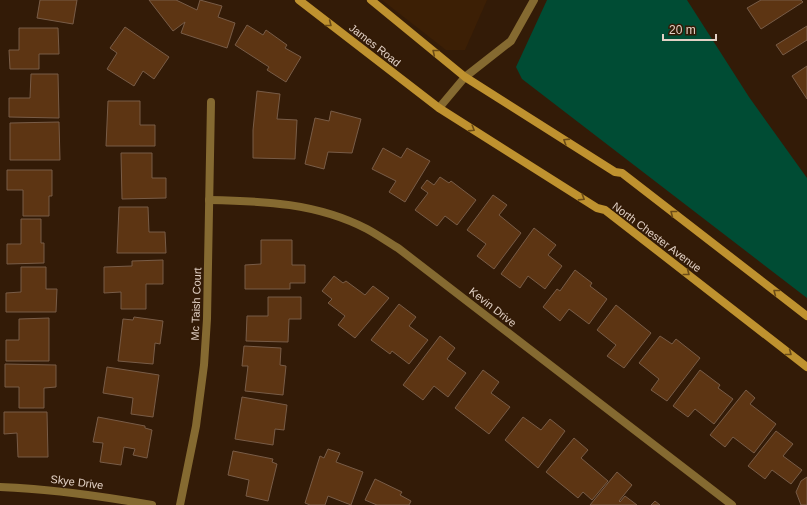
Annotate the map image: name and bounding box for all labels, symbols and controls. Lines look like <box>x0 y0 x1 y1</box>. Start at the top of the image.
scale bar <box>663 16 716 42</box>
one-way arrow <box>325 19 332 26</box>
street label: James Road <box>347 21 403 69</box>
text: 20 m <box>669 23 696 37</box>
one-way arrow <box>432 50 440 57</box>
one-way arrow <box>467 124 474 131</box>
one-way arrow <box>563 138 570 145</box>
one-way arrow <box>577 193 584 200</box>
street label: North Chester Avenue <box>610 200 704 274</box>
one-way arrow <box>671 211 678 218</box>
street label: Mc Taish Court <box>189 267 203 341</box>
one-way arrow <box>682 269 689 276</box>
street label: Kevin Drive <box>467 285 519 329</box>
one-way arrow <box>774 290 781 297</box>
one-way arrow <box>785 348 792 355</box>
street label: Skye Drive <box>50 473 104 491</box>

